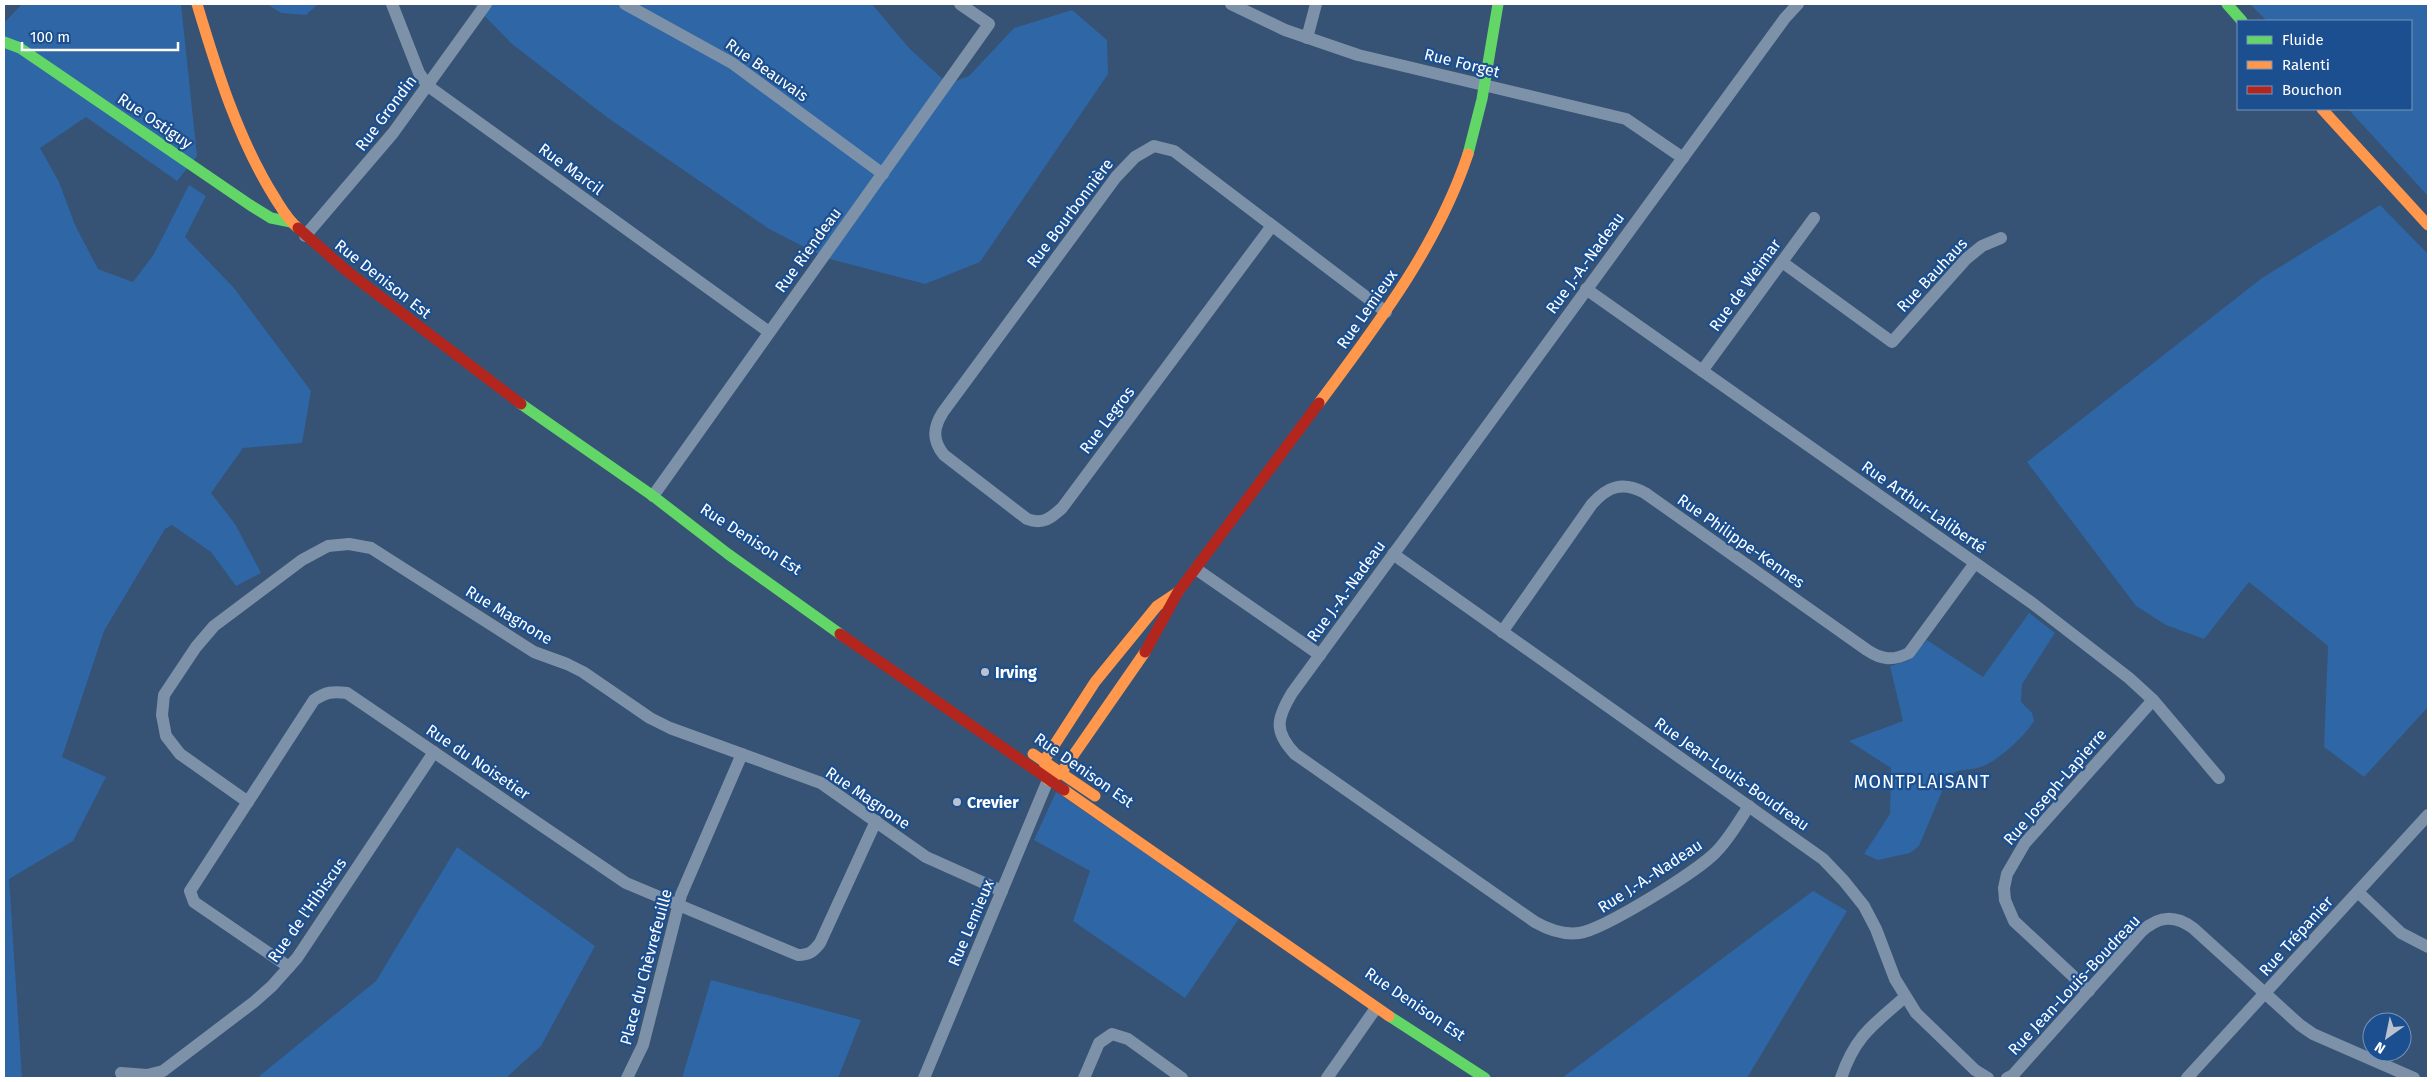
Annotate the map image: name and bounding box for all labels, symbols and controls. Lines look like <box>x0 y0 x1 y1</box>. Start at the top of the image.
scale bar <box>22 20 179 52</box>
legend <box>2237 20 2412 110</box>
text: 100 m <box>30 28 70 46</box>
text: Fluide <box>2282 31 2324 49</box>
street label: Rue Beauvais <box>722 35 812 105</box>
street label: Rue Forget <box>1422 44 1502 82</box>
text: Ralenti <box>2282 56 2330 74</box>
street label: Rue Grondin <box>351 71 421 155</box>
text: Bouchon <box>2282 81 2342 99</box>
street label: Rue Ostiguy <box>114 89 196 153</box>
street label: Rue Marcil <box>535 139 607 199</box>
street label: Rue Bourbonnière <box>1023 155 1117 271</box>
street label: Rue Riendeau <box>771 204 845 296</box>
street label: Rue J.-A.-Nadeau <box>1542 209 1628 317</box>
street label: Rue Bauhaus <box>1893 234 1971 316</box>
street label: Rue Denison Est <box>331 235 435 323</box>
street label: Rue de Weimar <box>1705 235 1785 335</box>
street label: Rue Lemieux <box>1333 266 1401 352</box>
street label: Rue Legros <box>1076 383 1138 457</box>
street label: Rue Arthur-Laliberté <box>1858 457 1990 557</box>
street label: Rue Philippe-Kennes <box>1674 490 1808 592</box>
street label: Rue Denison Est <box>697 499 805 579</box>
street label: Rue J.-A.-Nadeau <box>1303 537 1389 645</box>
street label: Rue Magnone <box>462 582 556 648</box>
place label: Irving <box>995 663 1037 682</box>
marker: Irving <box>979 666 991 678</box>
street label: Rue Jean-Louis-Boudreau <box>1651 713 1813 835</box>
street label: Rue du Noisetier <box>422 720 534 804</box>
street label: Rue Joseph-Lapierre <box>1999 725 2111 849</box>
street label: Rue Denison Est <box>1031 729 1138 811</box>
street label: Rue Magnone <box>822 763 914 833</box>
district label: MONTPLAISANT <box>1854 771 1990 793</box>
place label: Crevier <box>967 793 1019 812</box>
marker: Crevier <box>951 796 963 808</box>
street label: Rue J.-A.-Nadeau <box>1594 835 1706 917</box>
street label: Rue de l'Hibiscus <box>264 854 350 966</box>
street label: Rue Lemieux <box>944 877 998 969</box>
street label: Place du Chèvrefeuille <box>616 887 676 1047</box>
street label: Rue Trépanier <box>2255 892 2337 980</box>
street label: Rue Jean-Louis-Boudreau <box>2004 911 2144 1059</box>
street label: Rue Denison Est <box>1361 963 1469 1045</box>
north arrow <box>2362 1012 2412 1062</box>
text: N <box>2372 1038 2389 1057</box>

